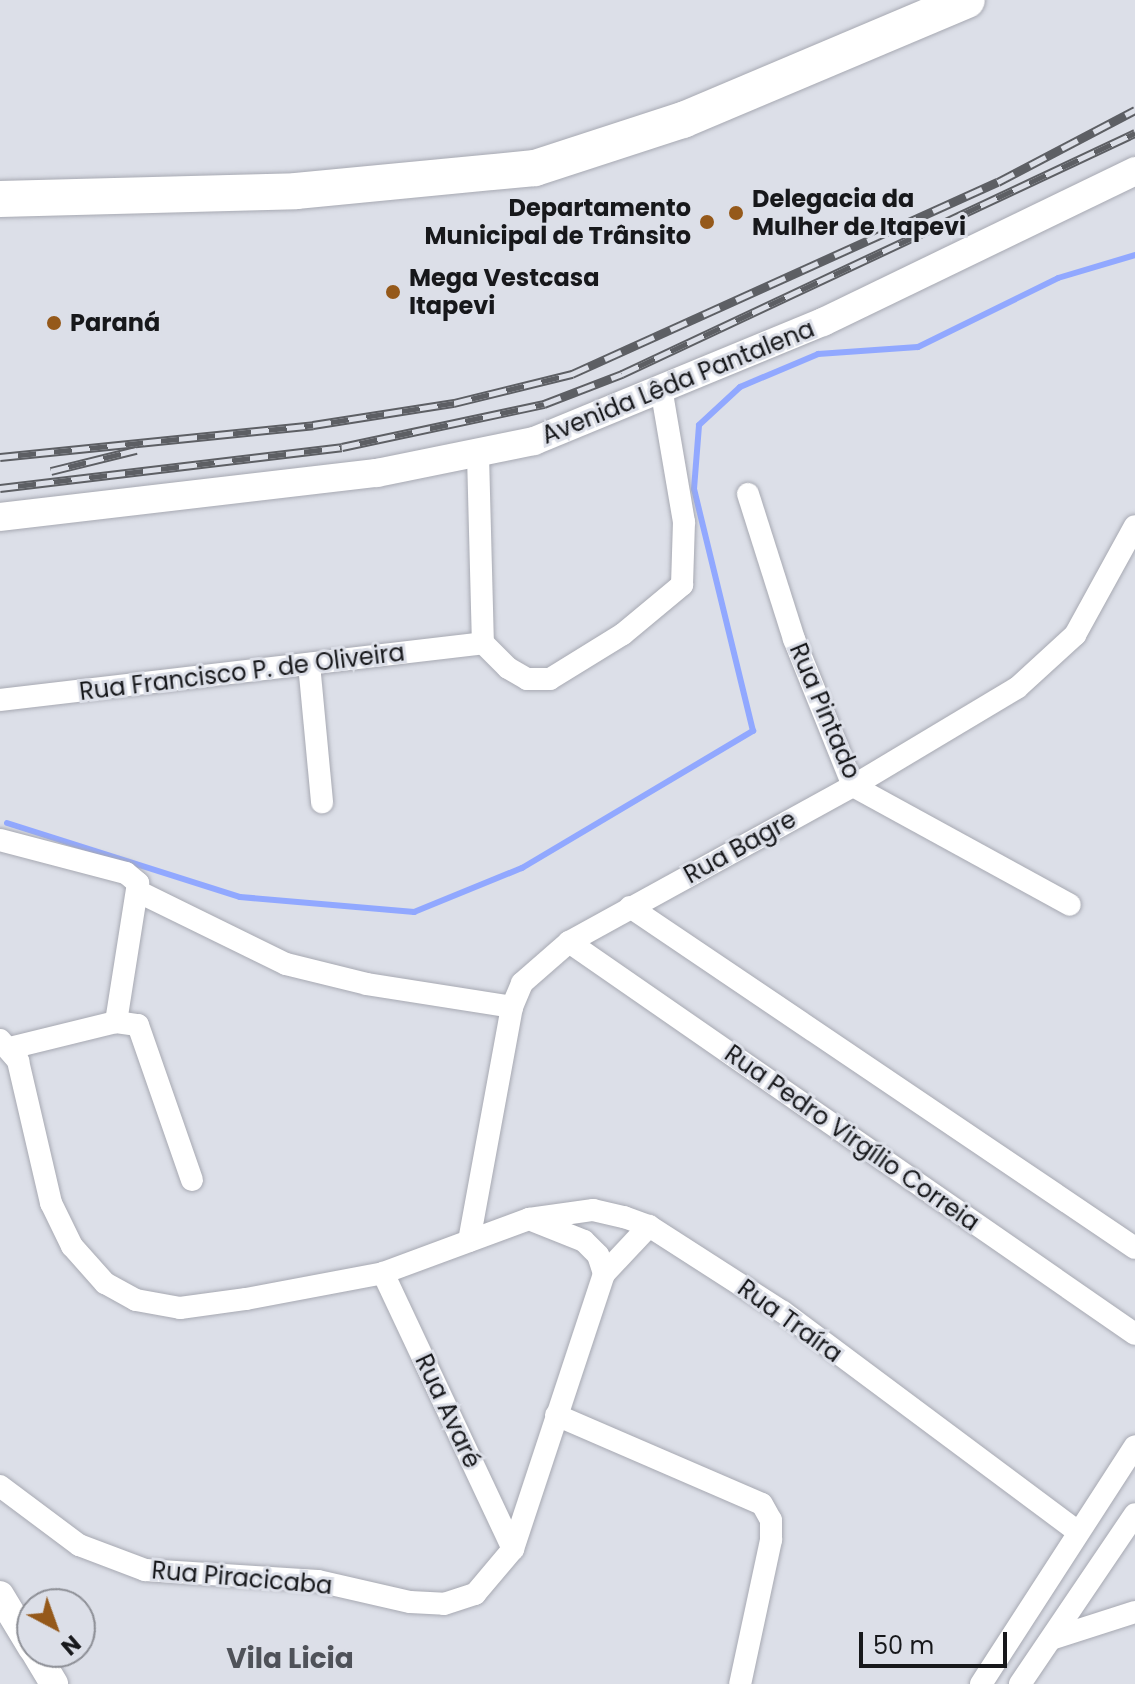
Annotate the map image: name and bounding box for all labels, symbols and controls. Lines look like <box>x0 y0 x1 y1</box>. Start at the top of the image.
place label: Delegacia da Mulher de Itapevi <box>752 185 966 241</box>
place label: Departamento Municipal de Trânsito <box>425 194 691 250</box>
marker: Delegacia da Mulher de Itapevi <box>727 204 745 222</box>
marker: Departamento Municipal de Trânsito <box>698 213 716 231</box>
place label: Mega Vestcasa Itapevi <box>409 264 599 320</box>
marker: Mega Vestcasa Itapevi <box>384 283 402 301</box>
place label: Paraná <box>70 309 160 337</box>
marker: Paraná <box>45 314 63 332</box>
street label: Avenida Lêda Pantalena <box>537 314 819 450</box>
street label: Rua Francisco P. de Oliveira <box>78 638 406 706</box>
street label: Rua Pintado <box>784 639 866 783</box>
street label: Rua Bagre <box>679 804 801 890</box>
street label: Rua Pedro Virgílio Correia <box>719 1039 985 1237</box>
street label: Rua Traíra <box>732 1274 848 1368</box>
street label: Rua Avaré <box>409 1350 487 1472</box>
street label: Rua Piracicaba <box>150 1556 334 1600</box>
north arrow <box>16 1588 96 1668</box>
scale bar <box>863 1616 1011 1666</box>
text: N <box>54 1628 87 1662</box>
text: 50 m <box>873 1629 934 1662</box>
district label: Vila Licia <box>226 1642 354 1676</box>

